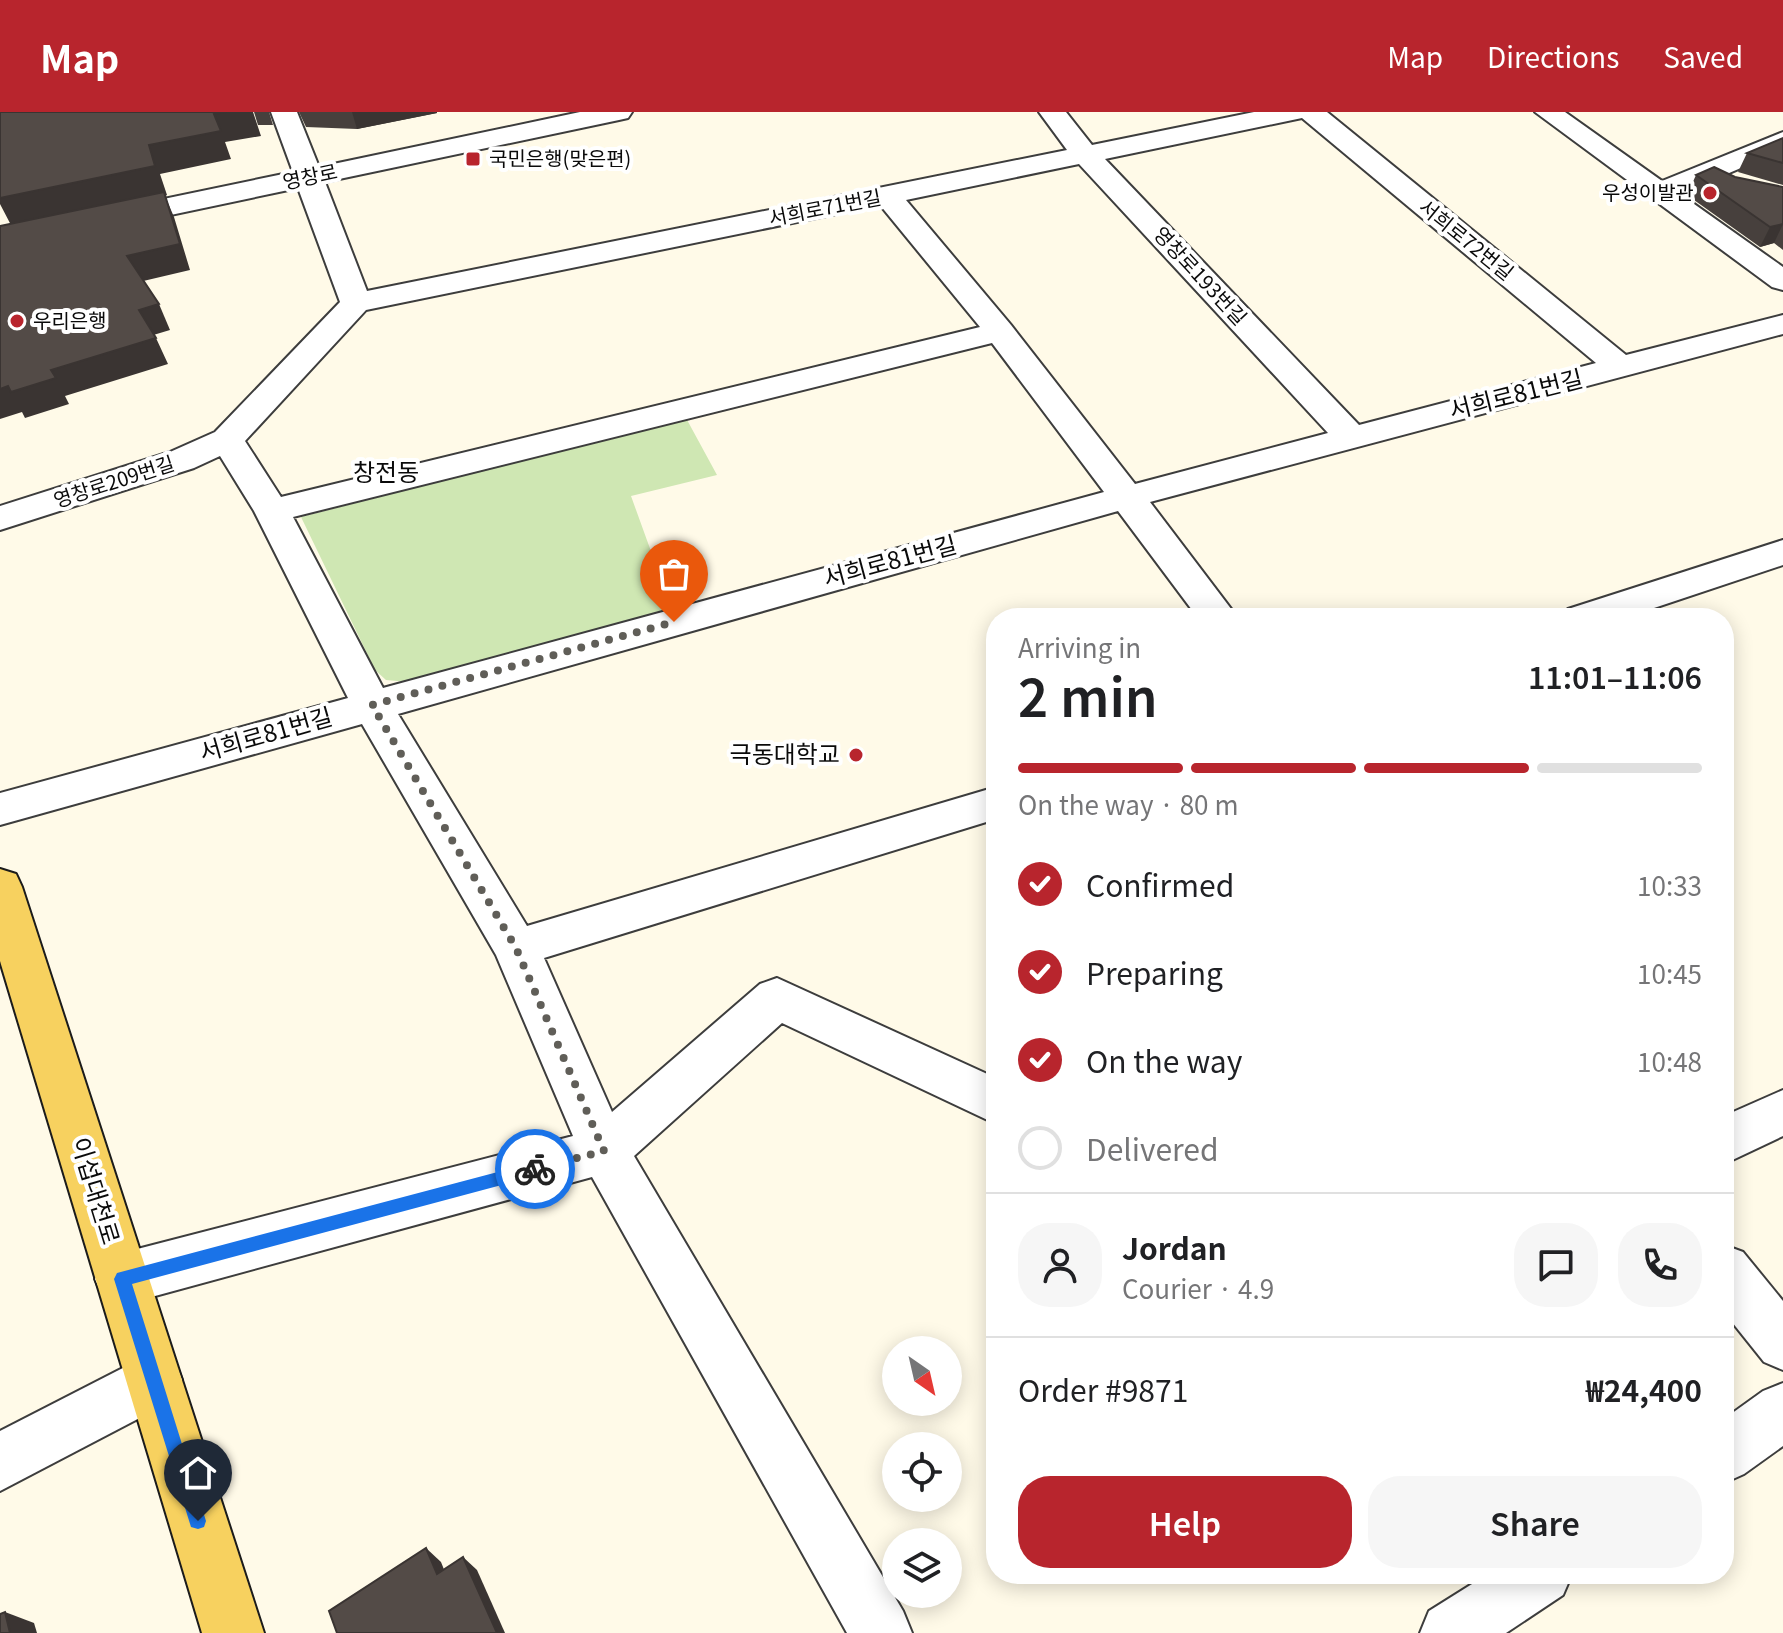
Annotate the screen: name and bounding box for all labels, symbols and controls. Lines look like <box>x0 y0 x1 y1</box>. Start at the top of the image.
text: Map <box>40 29 119 84</box>
text: Map <box>1387 36 1443 76</box>
text: Directions <box>1487 36 1619 76</box>
text: Saved <box>1663 36 1743 76</box>
place label: 국민은행(맞은편) <box>489 143 631 172</box>
marker: 국민은행(맞은편) <box>464 150 482 168</box>
street label: 영창로 <box>280 156 340 195</box>
place label: 우성이발관 <box>1602 177 1694 206</box>
street label: 서희로71번길 <box>766 181 884 232</box>
marker: 우성이발관 <box>1701 184 1719 202</box>
street label: 서희로72번길 <box>1413 192 1520 286</box>
street label: 영창로193번길 <box>1148 219 1254 331</box>
place label: 우리은행 <box>33 305 107 334</box>
marker: 우리은행 <box>8 312 26 330</box>
street label: 서희로81번길 <box>1445 359 1586 426</box>
street label: 영창로209번길 <box>49 447 178 514</box>
district label: 창전동 <box>353 453 419 488</box>
street label: 서희로81번길 <box>819 525 960 594</box>
pin <box>640 540 708 622</box>
icon: bag <box>652 552 696 596</box>
text: Arriving in <box>1018 628 1141 665</box>
text: 11:01–11:06 <box>1528 654 1702 698</box>
text: 2 min <box>1018 657 1158 732</box>
street label: 서희로81번길 <box>195 697 336 768</box>
place label: 극동대학교 <box>730 735 840 770</box>
marker: 극동대학교 <box>847 746 865 764</box>
text: On the way · 80 m <box>1018 785 1238 822</box>
icon: check <box>1018 862 1062 906</box>
text: Confirmed <box>1086 862 1234 906</box>
text: 10:33 <box>1637 866 1702 903</box>
icon: check <box>1018 950 1062 994</box>
text: Preparing <box>1086 950 1223 994</box>
text: 10:45 <box>1637 954 1702 991</box>
icon: check <box>1018 1038 1062 1082</box>
text: On the way <box>1086 1038 1242 1082</box>
text: 10:48 <box>1637 1042 1702 1079</box>
text: Delivered <box>1086 1126 1219 1170</box>
courier <box>495 1129 575 1209</box>
street label: 이섭대천로 <box>65 1132 130 1248</box>
icon: bike <box>513 1147 557 1191</box>
button: person <box>1018 1223 1102 1307</box>
button: chat <box>1514 1223 1598 1307</box>
button: phone <box>1618 1223 1702 1307</box>
text: Jordan <box>1122 1225 1227 1269</box>
text: Courier · 4.9 <box>1122 1269 1274 1306</box>
north arrow <box>882 1336 962 1416</box>
map controls <box>882 1336 962 1608</box>
text: Order #9871 <box>1018 1367 1188 1411</box>
text: ₩24,400 <box>1586 1367 1702 1411</box>
button: locate <box>882 1432 962 1512</box>
pin <box>164 1439 232 1521</box>
icon: home <box>176 1451 220 1495</box>
button: Help <box>1018 1476 1352 1568</box>
button: Share <box>1368 1476 1702 1568</box>
button: layers <box>882 1528 962 1608</box>

